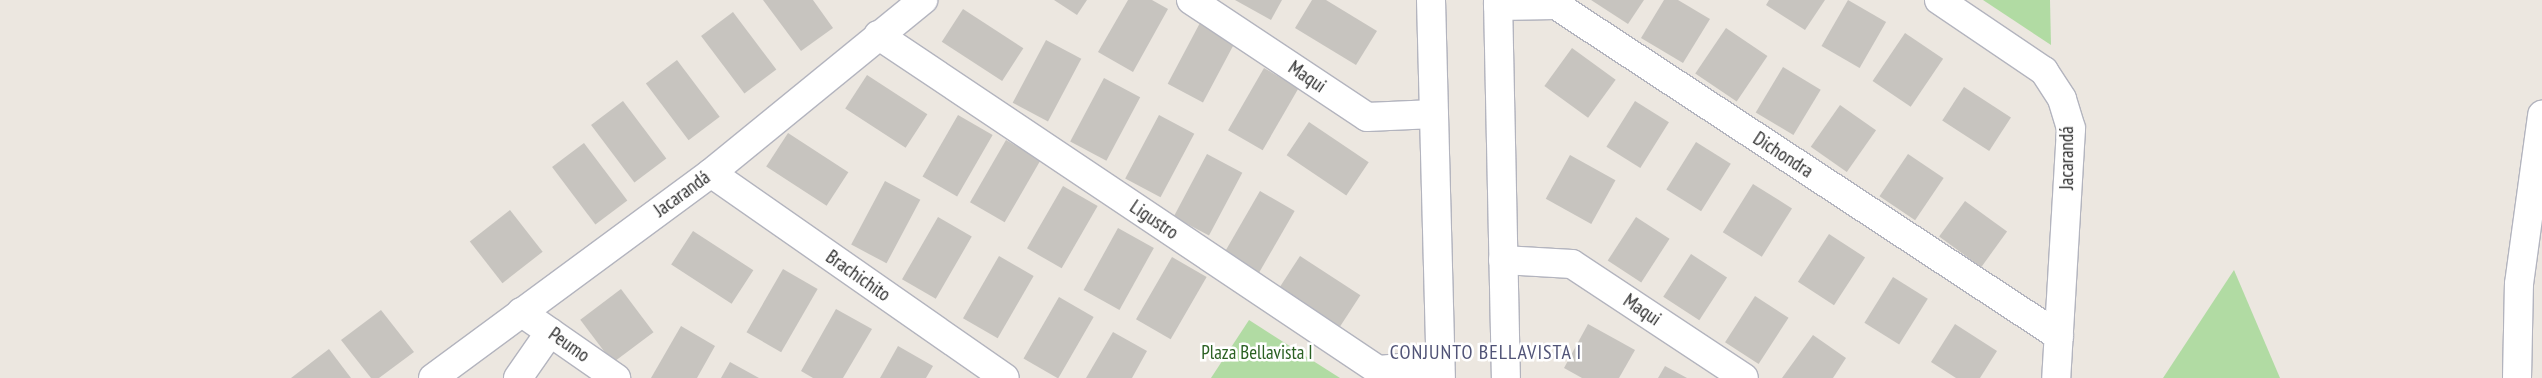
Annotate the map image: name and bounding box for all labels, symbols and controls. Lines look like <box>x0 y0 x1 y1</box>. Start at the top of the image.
street label: Maqui <box>1284 56 1330 98</box>
street label: Jacarandá <box>2056 126 2078 190</box>
street label: Dichondra <box>1749 127 1817 183</box>
street label: Jacarandá <box>650 166 714 222</box>
street label: Ligustro <box>1125 196 1183 244</box>
street label: Brachichito <box>821 246 895 306</box>
street label: Maqui <box>1619 289 1665 331</box>
street label: Peumo <box>544 323 594 367</box>
district label: CONJUNTO BELLAVISTA I <box>1387 340 1585 364</box>
park label: Plaza Bellavista I <box>1201 342 1313 364</box>

